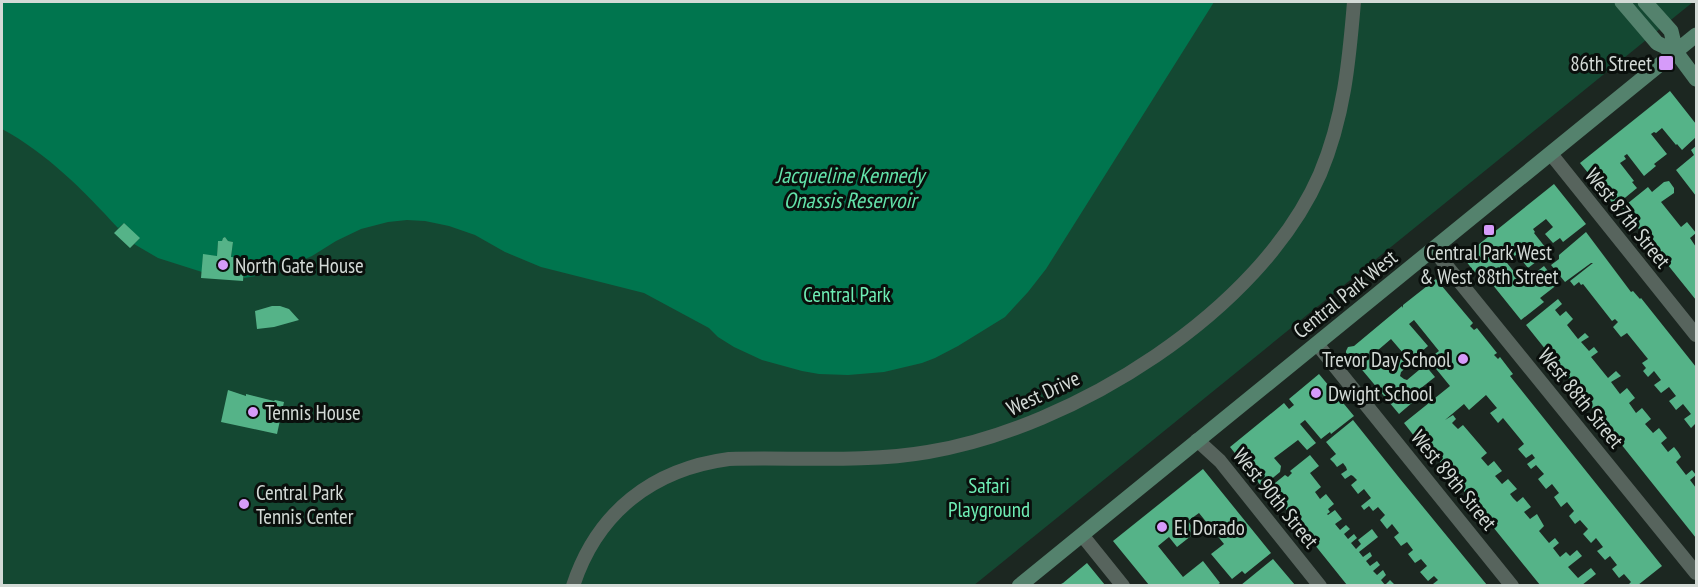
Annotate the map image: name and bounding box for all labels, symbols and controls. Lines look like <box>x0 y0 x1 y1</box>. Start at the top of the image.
place label: 86th Street <box>1570 50 1652 77</box>
marker: 86th Street <box>1657 54 1675 72</box>
water label: Jacqueline Kennedy Onassis Reservoir <box>775 161 927 214</box>
street label: West 87th Street <box>1579 162 1677 274</box>
marker: Central Park West & West 88th Street <box>1482 223 1496 237</box>
place label: Central Park West & West 88th Street <box>1419 239 1559 290</box>
street label: Central Park West <box>1288 244 1403 344</box>
place label: North Gate House <box>235 252 364 279</box>
marker: North Gate House <box>216 258 230 272</box>
park label: Central Park <box>803 281 891 308</box>
street label: West 88th Street <box>1532 342 1630 454</box>
place label: Trevor Day School <box>1322 346 1451 373</box>
marker: Trevor Day School <box>1456 352 1470 366</box>
street label: West Drive <box>1002 364 1084 422</box>
place label: Dwight School <box>1328 380 1433 407</box>
marker: Dwight School <box>1309 386 1323 400</box>
place label: Tennis House <box>265 399 361 426</box>
marker: Tennis House <box>246 405 260 419</box>
street label: West 89th Street <box>1405 424 1503 536</box>
street label: West 90th Street <box>1227 442 1325 554</box>
park label: Safari Playground <box>948 472 1030 523</box>
place label: Central Park Tennis Center <box>256 479 354 530</box>
marker: Central Park Tennis Center <box>237 497 251 511</box>
place label: El Dorado <box>1174 514 1245 541</box>
marker: El Dorado <box>1155 520 1169 534</box>

